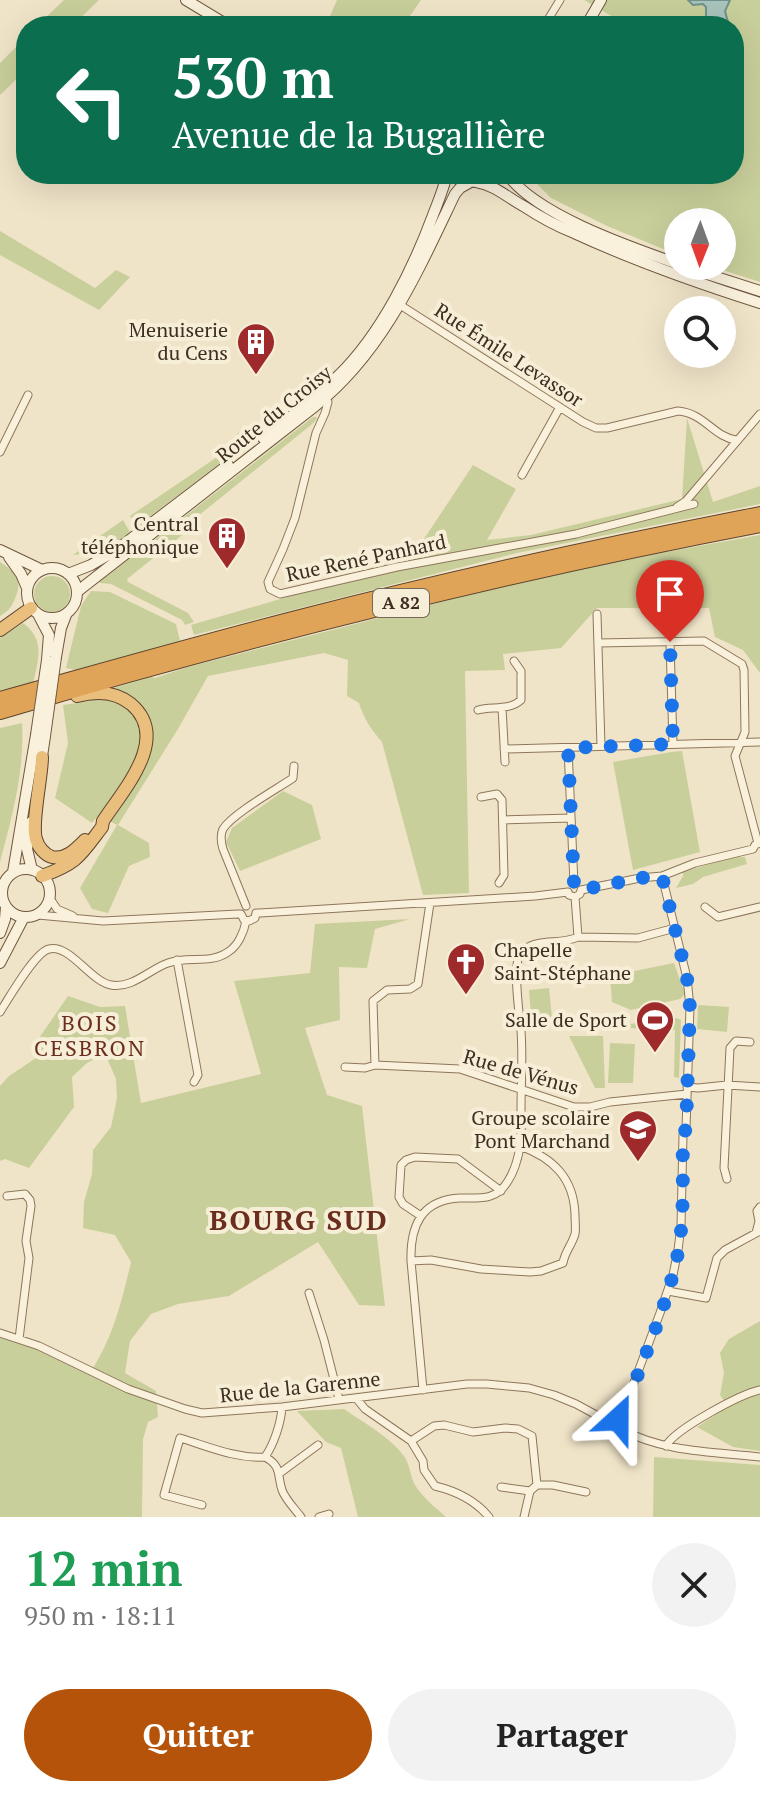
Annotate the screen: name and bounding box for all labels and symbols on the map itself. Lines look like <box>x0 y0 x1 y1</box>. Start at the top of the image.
north arrow <box>664 208 736 280</box>
street label: Rue Émile Levassor <box>430 296 589 413</box>
place label: Menuiserie du Cens <box>129 316 228 366</box>
building icon: Menuiserie du Cens <box>235 321 277 376</box>
street label: Route du Croisy <box>210 358 338 468</box>
place label: Central téléphonique <box>81 510 199 560</box>
building icon: Central téléphonique <box>206 515 248 570</box>
street label: Rue René Panhard <box>283 527 448 588</box>
pin <box>636 560 704 642</box>
road number: A 82 <box>373 589 429 617</box>
place label: Chapelle Saint-Stéphane <box>494 936 631 986</box>
church icon: Chapelle Saint-Stéphane <box>445 941 487 996</box>
sports icon: Salle de Sport <box>634 999 676 1054</box>
place label: Salle de Sport <box>505 1006 628 1033</box>
district label: BOIS CESBRON <box>34 1008 146 1062</box>
street label: Rue de Vénus <box>460 1042 582 1101</box>
place label: Groupe scolaire Pont Marchand <box>471 1104 610 1154</box>
school or university icon: Groupe scolaire Pont Marchand <box>617 1108 659 1163</box>
district label: BOURG SUD <box>209 1201 389 1238</box>
street label: Rue de la Garenne <box>218 1365 382 1408</box>
position arrow <box>576 1377 660 1461</box>

